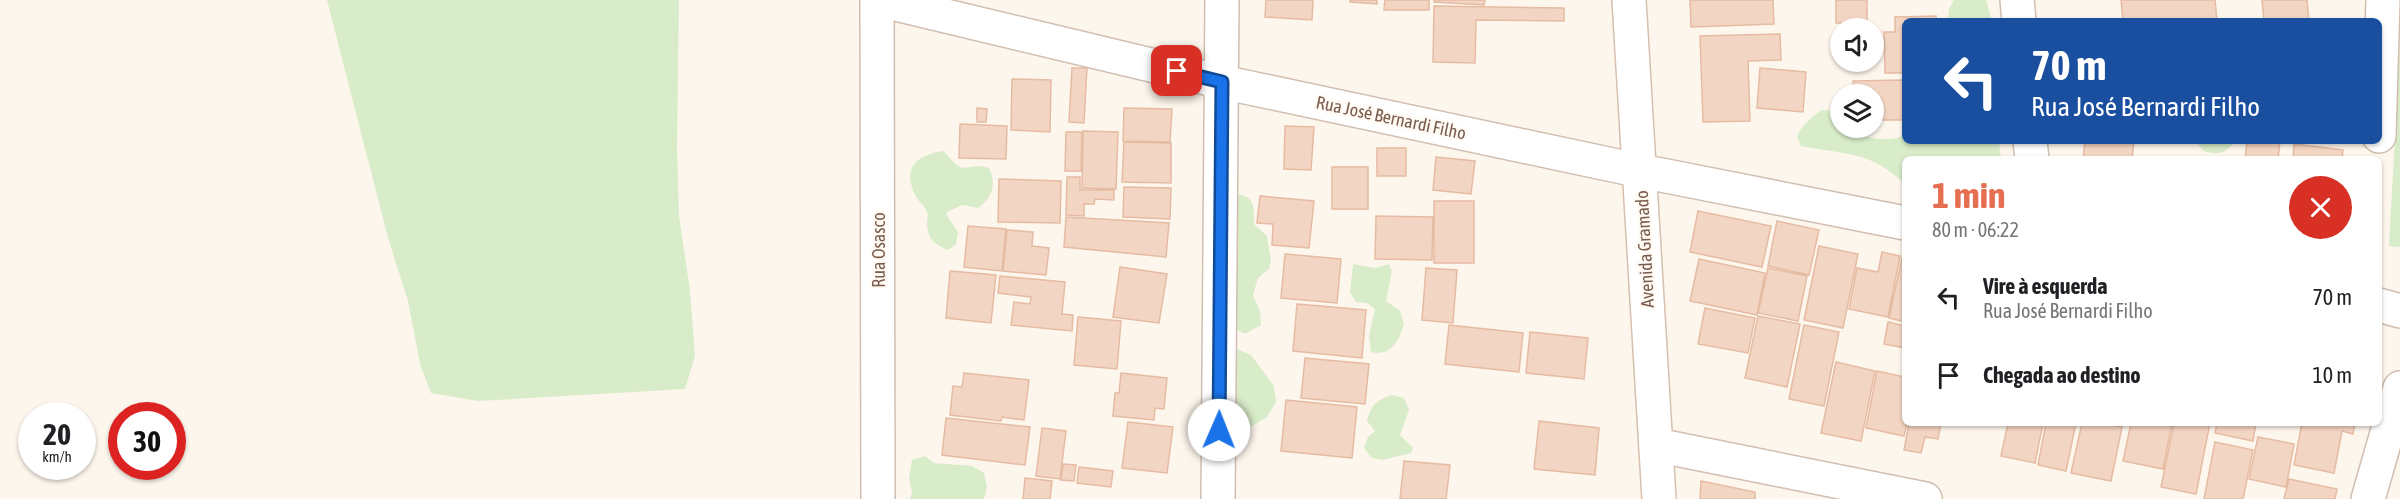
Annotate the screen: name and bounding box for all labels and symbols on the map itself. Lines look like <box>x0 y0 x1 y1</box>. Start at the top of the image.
pin <box>1151 45 1202 96</box>
street label: Rua José Bernardi Filho <box>1314 91 1468 144</box>
street label: Avenida Gramado <box>1631 190 1658 308</box>
street label: Rua Osasco <box>868 212 889 288</box>
position arrow <box>1187 398 1251 462</box>
speed limit sign: 30 <box>108 402 186 480</box>

